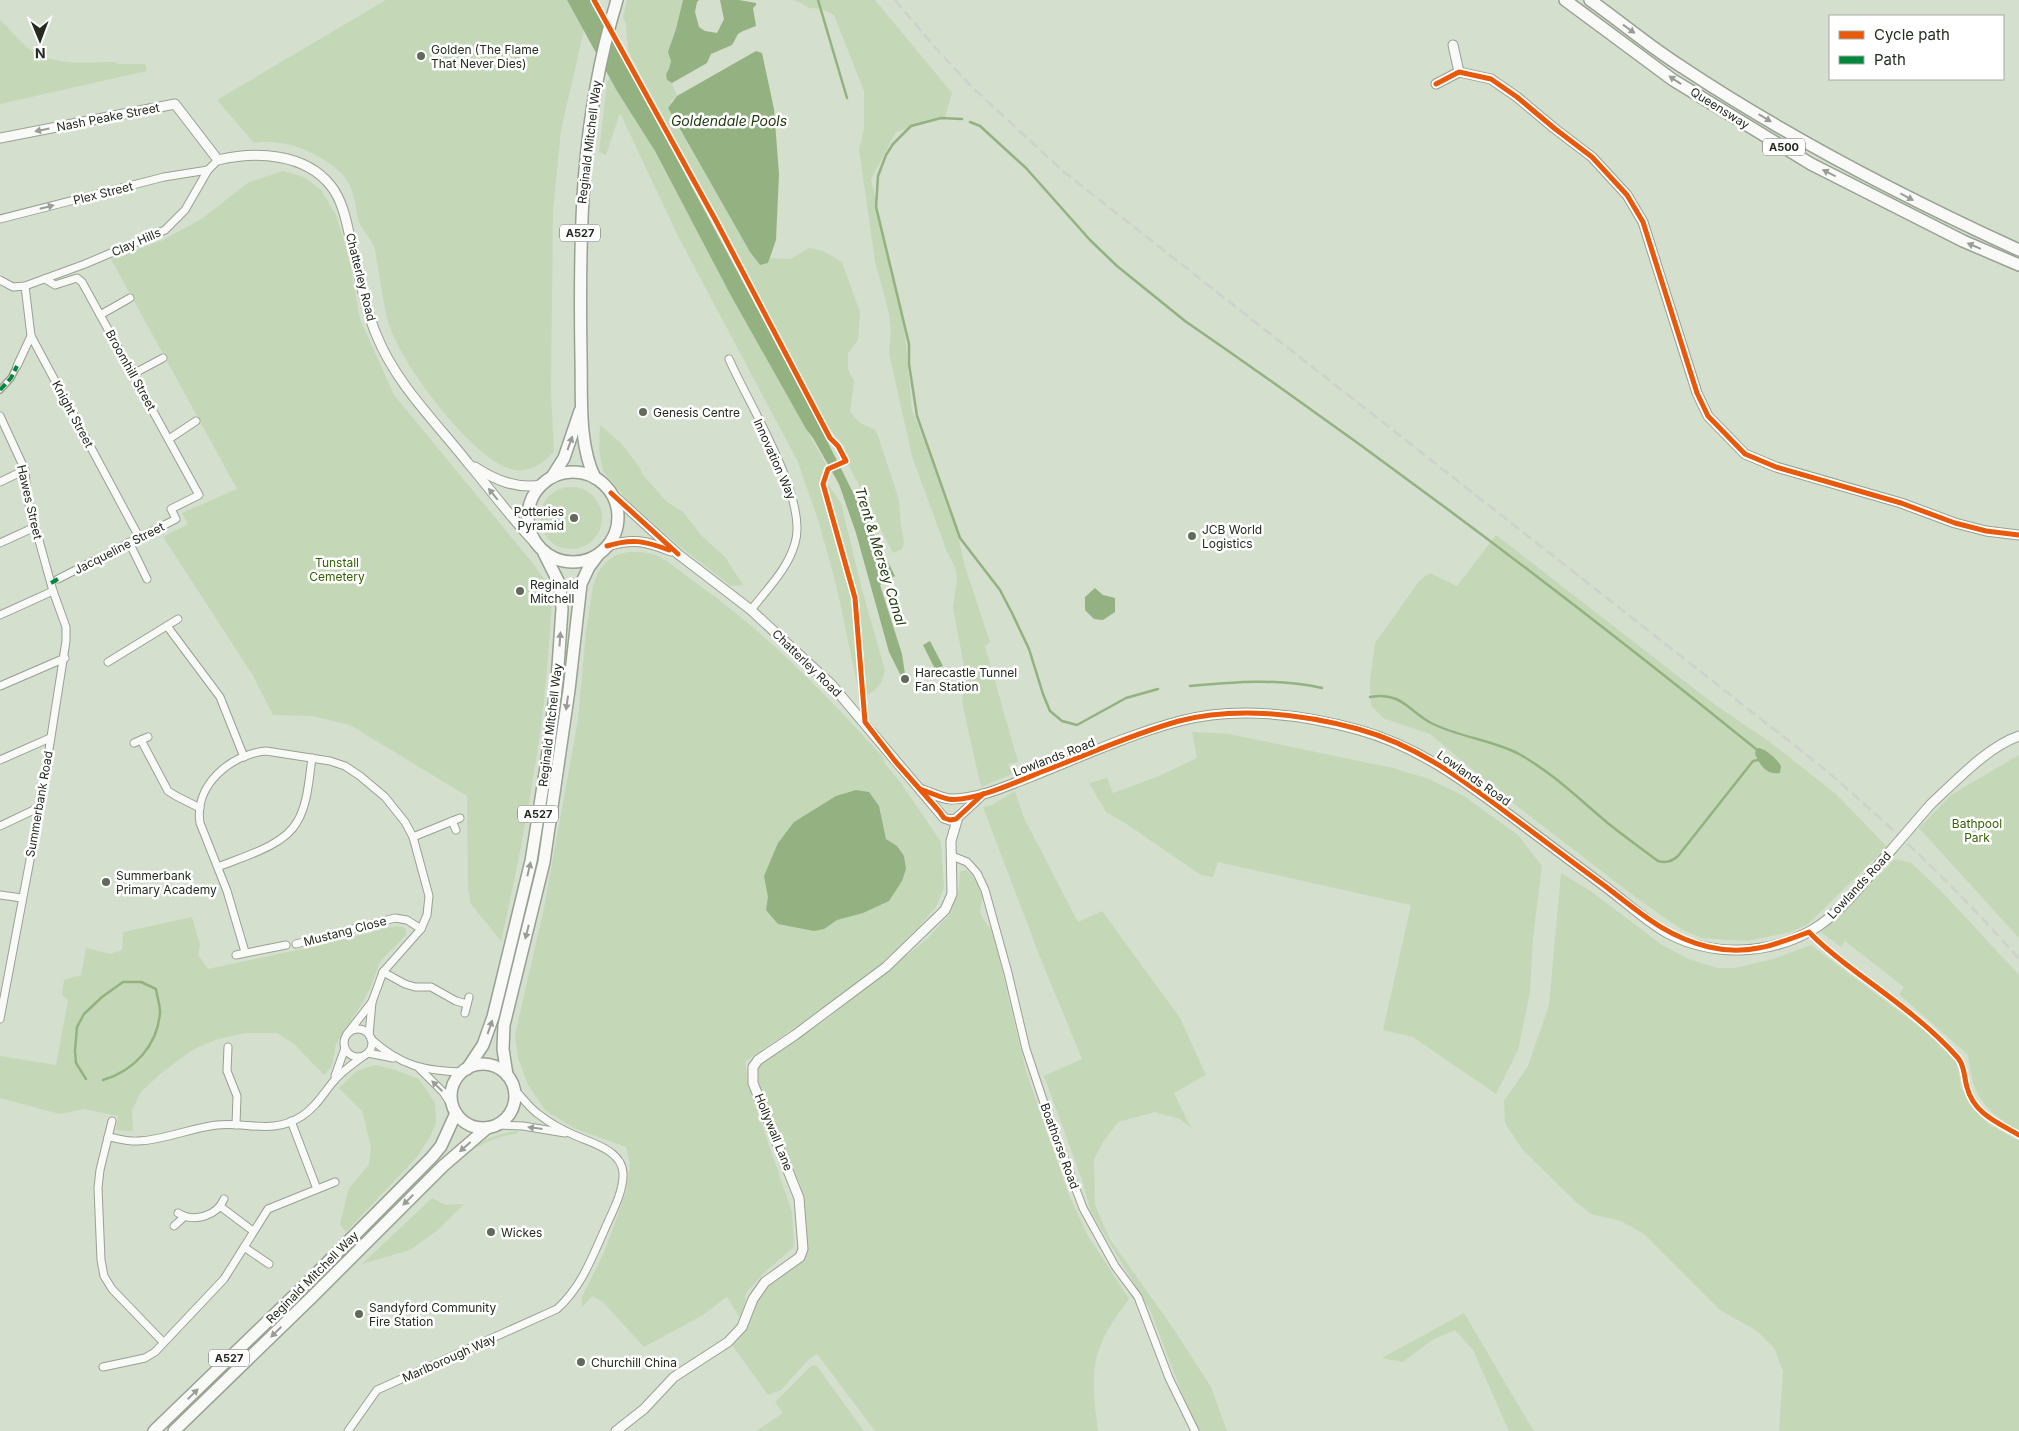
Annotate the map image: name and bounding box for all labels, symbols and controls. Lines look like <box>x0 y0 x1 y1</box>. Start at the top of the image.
north arrow <box>15 15 65 65</box>
legend <box>1829 15 2004 80</box>
one-way arrow <box>1622 24 1636 34</box>
text: Cycle path <box>1874 25 1950 44</box>
place label: Golden (The Flame That Never Dies) <box>431 42 539 71</box>
text: N <box>35 45 46 62</box>
marker: Golden (The Flame That Never Dies) <box>415 50 427 62</box>
text: Path <box>1874 50 1906 69</box>
one-way arrow <box>1668 76 1682 85</box>
street label: Reginald Mitchell Way <box>574 79 604 205</box>
street label: Queensway <box>1688 84 1753 132</box>
street label: Nash Peake Street <box>55 100 161 134</box>
water label: Goldendale Pools <box>671 112 787 129</box>
one-way arrow <box>1758 114 1771 123</box>
one-way arrow <box>33 126 49 134</box>
road number: A500 <box>1763 138 1805 156</box>
one-way arrow <box>1822 169 1836 177</box>
street label: Plex Street <box>72 178 135 208</box>
one-way arrow <box>1900 193 1914 201</box>
one-way arrow <box>40 203 55 211</box>
road number: A527 <box>560 224 600 242</box>
street label: Clay Hills <box>109 225 163 259</box>
street label: Chatterley Road <box>343 231 379 323</box>
one-way arrow <box>1967 242 1981 250</box>
street label: Broomhill Street <box>103 327 159 413</box>
street label: Knight Street <box>49 378 97 450</box>
place label: Genesis Centre <box>653 405 740 420</box>
marker: Genesis Centre <box>637 406 649 418</box>
street label: Innovation Way <box>750 416 800 502</box>
one-way arrow <box>567 436 574 451</box>
street label: Hawes Street <box>14 463 46 541</box>
water label: Trent & Mersey Canal <box>852 485 910 628</box>
one-way arrow <box>487 488 498 501</box>
place label: Potteries Pyramid <box>514 504 564 533</box>
marker: Potteries Pyramid <box>568 512 580 524</box>
street label: Jacqueline Street <box>71 519 167 577</box>
place label: JCB World Logistics <box>1202 522 1262 551</box>
marker: JCB World Logistics <box>1186 530 1198 542</box>
park label: Tunstall Cemetery <box>309 555 365 584</box>
place label: Reginald Mitchell <box>530 577 579 606</box>
marker: Reginald Mitchell <box>514 585 526 597</box>
street label: Chatterley Road <box>769 626 845 700</box>
one-way arrow <box>557 631 565 647</box>
street label: Reginald Mitchell Way <box>535 662 565 788</box>
place label: Harecastle Tunnel Fan Station <box>915 665 1017 694</box>
marker: Harecastle Tunnel Fan Station <box>899 673 911 685</box>
one-way arrow <box>563 695 571 711</box>
street label: Lowlands Road <box>1011 735 1097 779</box>
street label: Lowlands Road <box>1434 747 1514 809</box>
street label: Summerbank Road <box>22 750 56 858</box>
road number: A527 <box>518 806 558 822</box>
park label: Bathpool Park <box>1952 816 2002 845</box>
street label: Lowlands Road <box>1824 848 1894 922</box>
one-way arrow <box>525 862 533 877</box>
place label: Summerbank Primary Academy <box>116 868 217 897</box>
marker: Summerbank Primary Academy <box>100 876 112 888</box>
street label: Mustang Close <box>302 913 388 949</box>
one-way arrow <box>523 924 531 939</box>
one-way arrow <box>486 1019 494 1034</box>
one-way arrow <box>432 1080 444 1092</box>
street label: Hollywall Lane <box>752 1091 796 1173</box>
street label: Boathorse Road <box>1038 1101 1082 1191</box>
one-way arrow <box>527 1124 543 1132</box>
one-way arrow <box>458 1141 471 1152</box>
one-way arrow <box>402 1194 414 1206</box>
place label: Wickes <box>501 1225 542 1240</box>
marker: Wickes <box>485 1226 497 1238</box>
street label: Reginald Mitchell Way <box>263 1228 361 1326</box>
place label: Sandyford Community Fire Station <box>369 1300 496 1329</box>
marker: Sandyford Community Fire Station <box>353 1308 365 1320</box>
one-way arrow <box>271 1326 283 1338</box>
street label: Marlborough Way <box>400 1331 498 1385</box>
road number: A527 <box>209 1350 249 1366</box>
place label: Churchill China <box>591 1355 677 1370</box>
marker: Churchill China <box>575 1356 587 1368</box>
one-way arrow <box>186 1388 198 1400</box>

